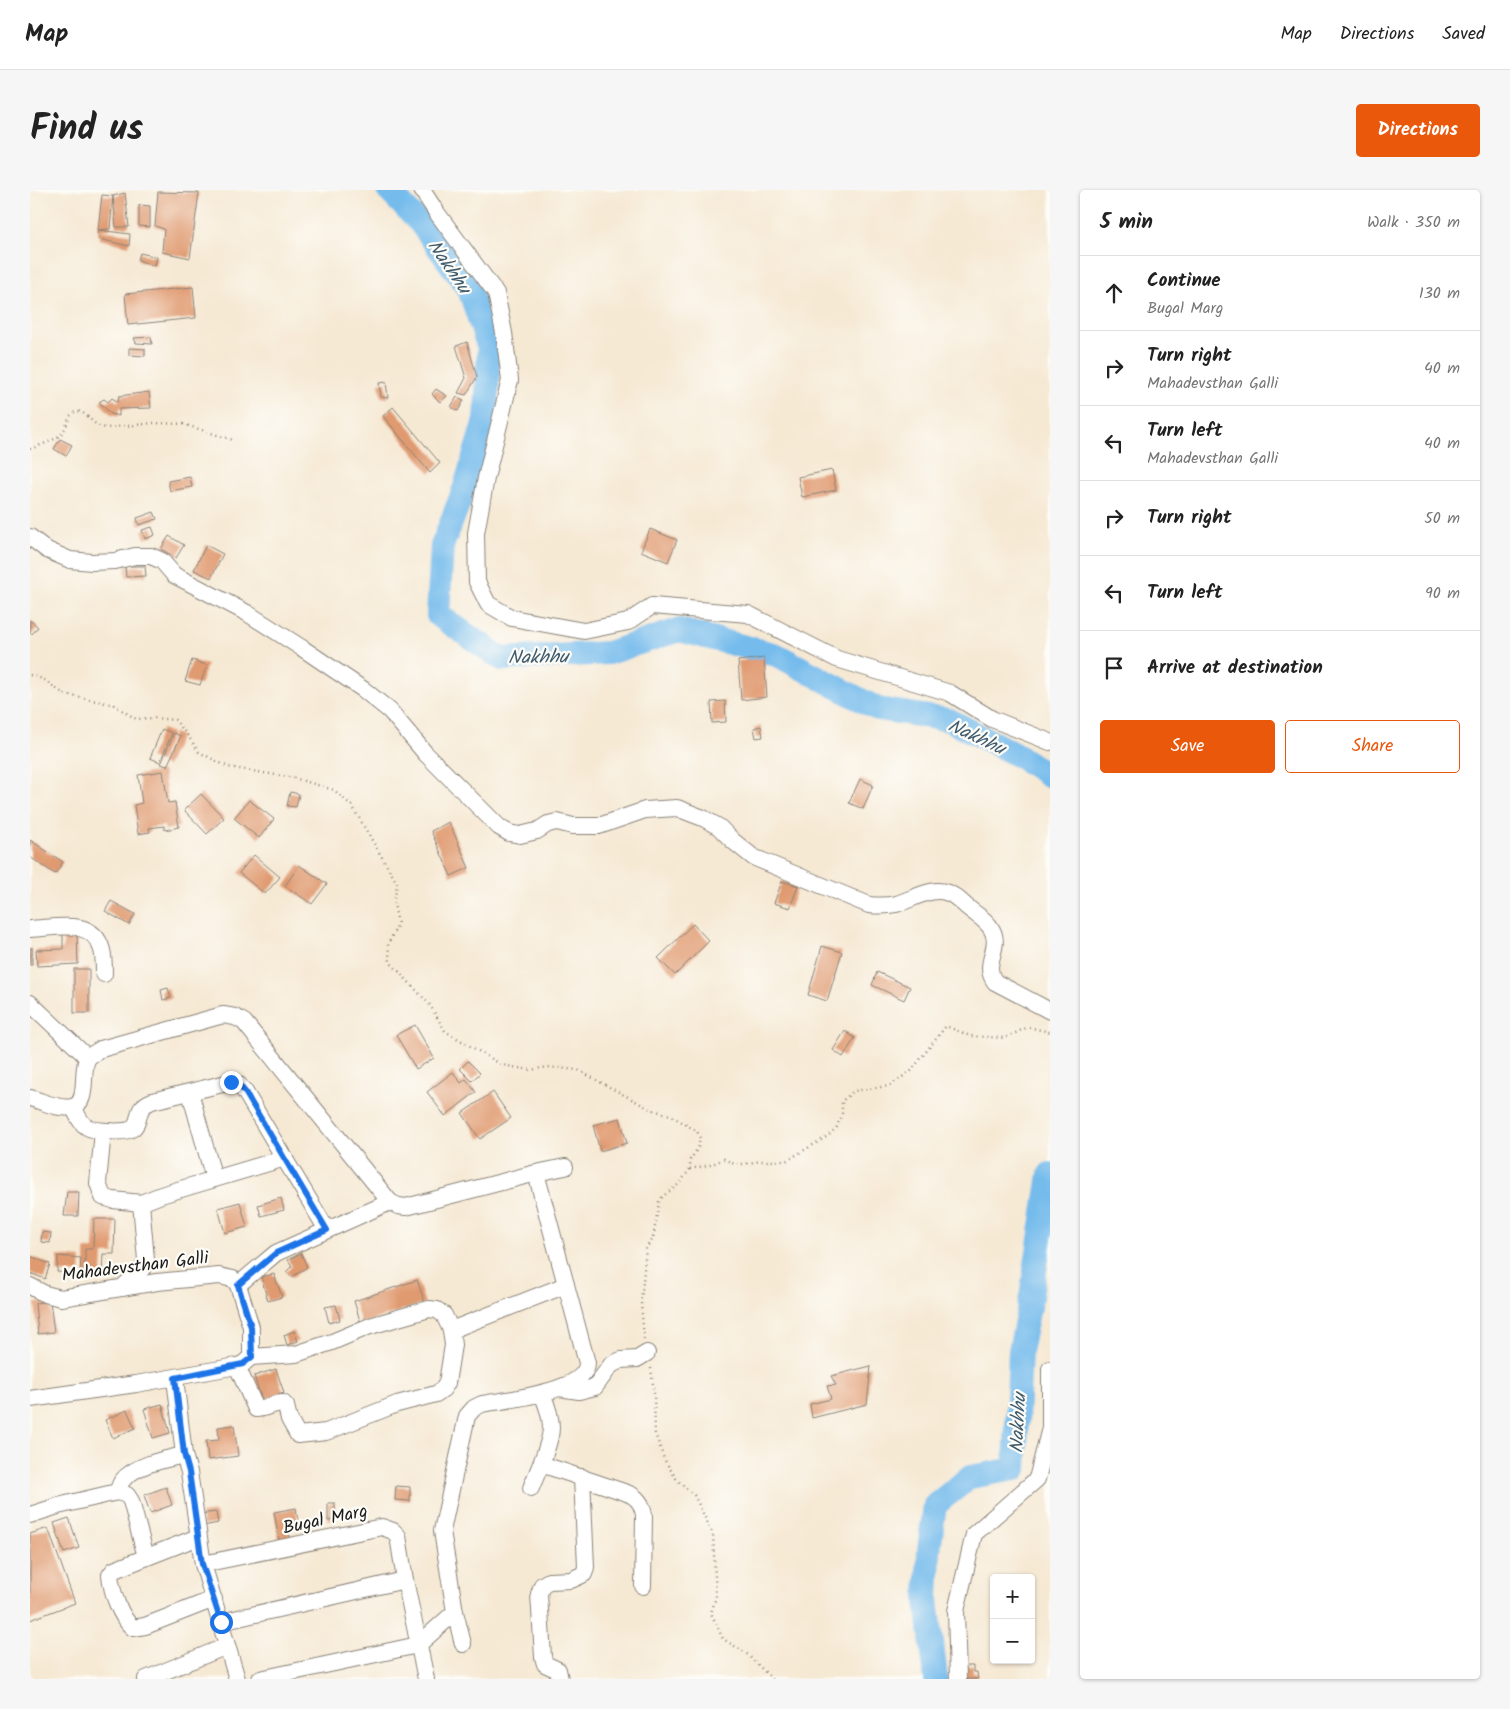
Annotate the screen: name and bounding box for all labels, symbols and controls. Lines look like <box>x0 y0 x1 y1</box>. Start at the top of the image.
text: Map <box>25 15 68 54</box>
text: Map <box>1280 20 1312 49</box>
text: Directions <box>1340 20 1414 49</box>
text: Saved <box>1442 20 1485 49</box>
text: Find us <box>30 102 143 158</box>
button: Directions <box>1356 104 1480 157</box>
text: 5 min <box>1100 206 1153 239</box>
text: Walk · 350 m <box>1367 210 1460 235</box>
water label: Nakhhu <box>419 234 479 302</box>
text: Continue <box>1147 266 1220 296</box>
icon: ahead <box>1100 279 1128 307</box>
text: 130 m <box>1419 281 1460 306</box>
text: Bugal Marg <box>1147 296 1223 321</box>
text: Turn right <box>1147 341 1232 371</box>
icon: right <box>1100 354 1128 382</box>
text: 40 m <box>1424 356 1460 381</box>
text: Mahadevsthan Galli <box>1147 371 1278 396</box>
text: Turn left <box>1147 416 1222 446</box>
icon: left <box>1100 429 1128 457</box>
text: 40 m <box>1424 431 1460 456</box>
text: Mahadevsthan Galli <box>1147 446 1278 471</box>
text: Turn right <box>1147 503 1232 533</box>
icon: right <box>1100 504 1128 532</box>
text: 50 m <box>1424 506 1460 531</box>
text: Turn left <box>1147 578 1222 608</box>
icon: left <box>1100 579 1128 607</box>
text: 90 m <box>1425 581 1460 606</box>
water label: Nakhhu <box>508 642 570 674</box>
text: Arrive at destination <box>1147 653 1323 683</box>
icon: arrive <box>1100 654 1128 682</box>
water label: Nakhhu <box>943 711 1011 765</box>
button: Save <box>1100 720 1275 773</box>
button: Share <box>1285 720 1460 773</box>
route end <box>220 1071 243 1094</box>
street label: Mahadevsthan Galli <box>60 1244 211 1291</box>
water label: Nakhhu <box>1002 1390 1036 1454</box>
street label: Bugal Marg <box>280 1497 370 1544</box>
map controls <box>990 1574 1035 1664</box>
button: + <box>990 1574 1035 1619</box>
route start <box>210 1611 233 1634</box>
button: − <box>990 1619 1035 1664</box>

